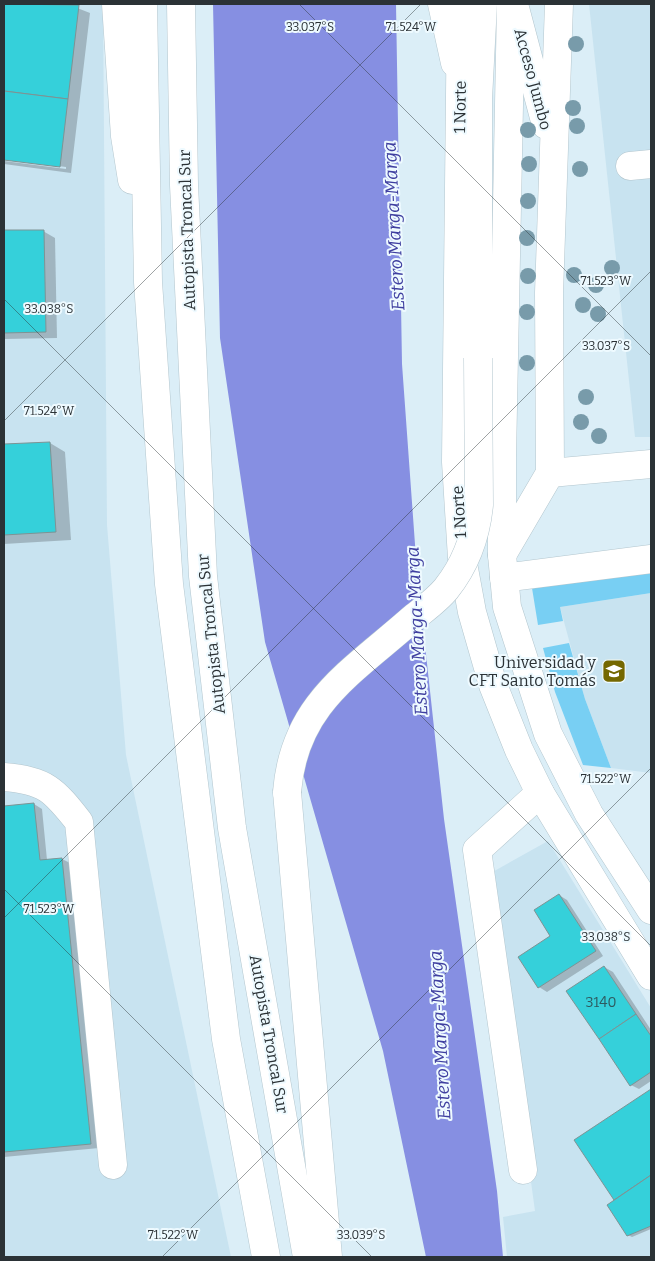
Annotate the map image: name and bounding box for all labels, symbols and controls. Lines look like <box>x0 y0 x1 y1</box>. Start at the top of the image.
text: 33.037°S <box>286 20 334 34</box>
text: 71.524°W <box>386 20 437 34</box>
street label: Acceso Jumbo <box>510 26 556 132</box>
street label: 1 Norte <box>450 80 470 134</box>
water label: Estero Marga-Marga <box>379 141 409 311</box>
street label: Autopista Troncal Sur <box>175 149 199 311</box>
text: 71.523°W <box>581 274 632 288</box>
text: 33.038°S <box>24 302 74 316</box>
text: 33.037°S <box>582 339 630 353</box>
text: 71.524°W <box>24 404 75 418</box>
street label: 1 Norte <box>448 485 470 539</box>
water label: Estero Marga-Marga <box>402 546 432 716</box>
street label: Autopista Troncal Sur <box>193 553 229 715</box>
place label: Universidad y CFT Santo Tomás <box>469 653 597 690</box>
school or university icon: Universidad y CFT Santo Tomás <box>601 658 627 684</box>
text: 71.522°W <box>581 772 632 786</box>
text: 71.523°W <box>24 902 75 916</box>
text: 33.038°S <box>581 930 631 944</box>
water label: Estero Marga-Marga <box>425 950 455 1120</box>
street label: Autopista Troncal Sur <box>246 953 292 1115</box>
house number: 3140 <box>586 994 616 1011</box>
text: 71.522°W <box>148 1228 199 1242</box>
text: 33.039°S <box>337 1228 385 1242</box>

